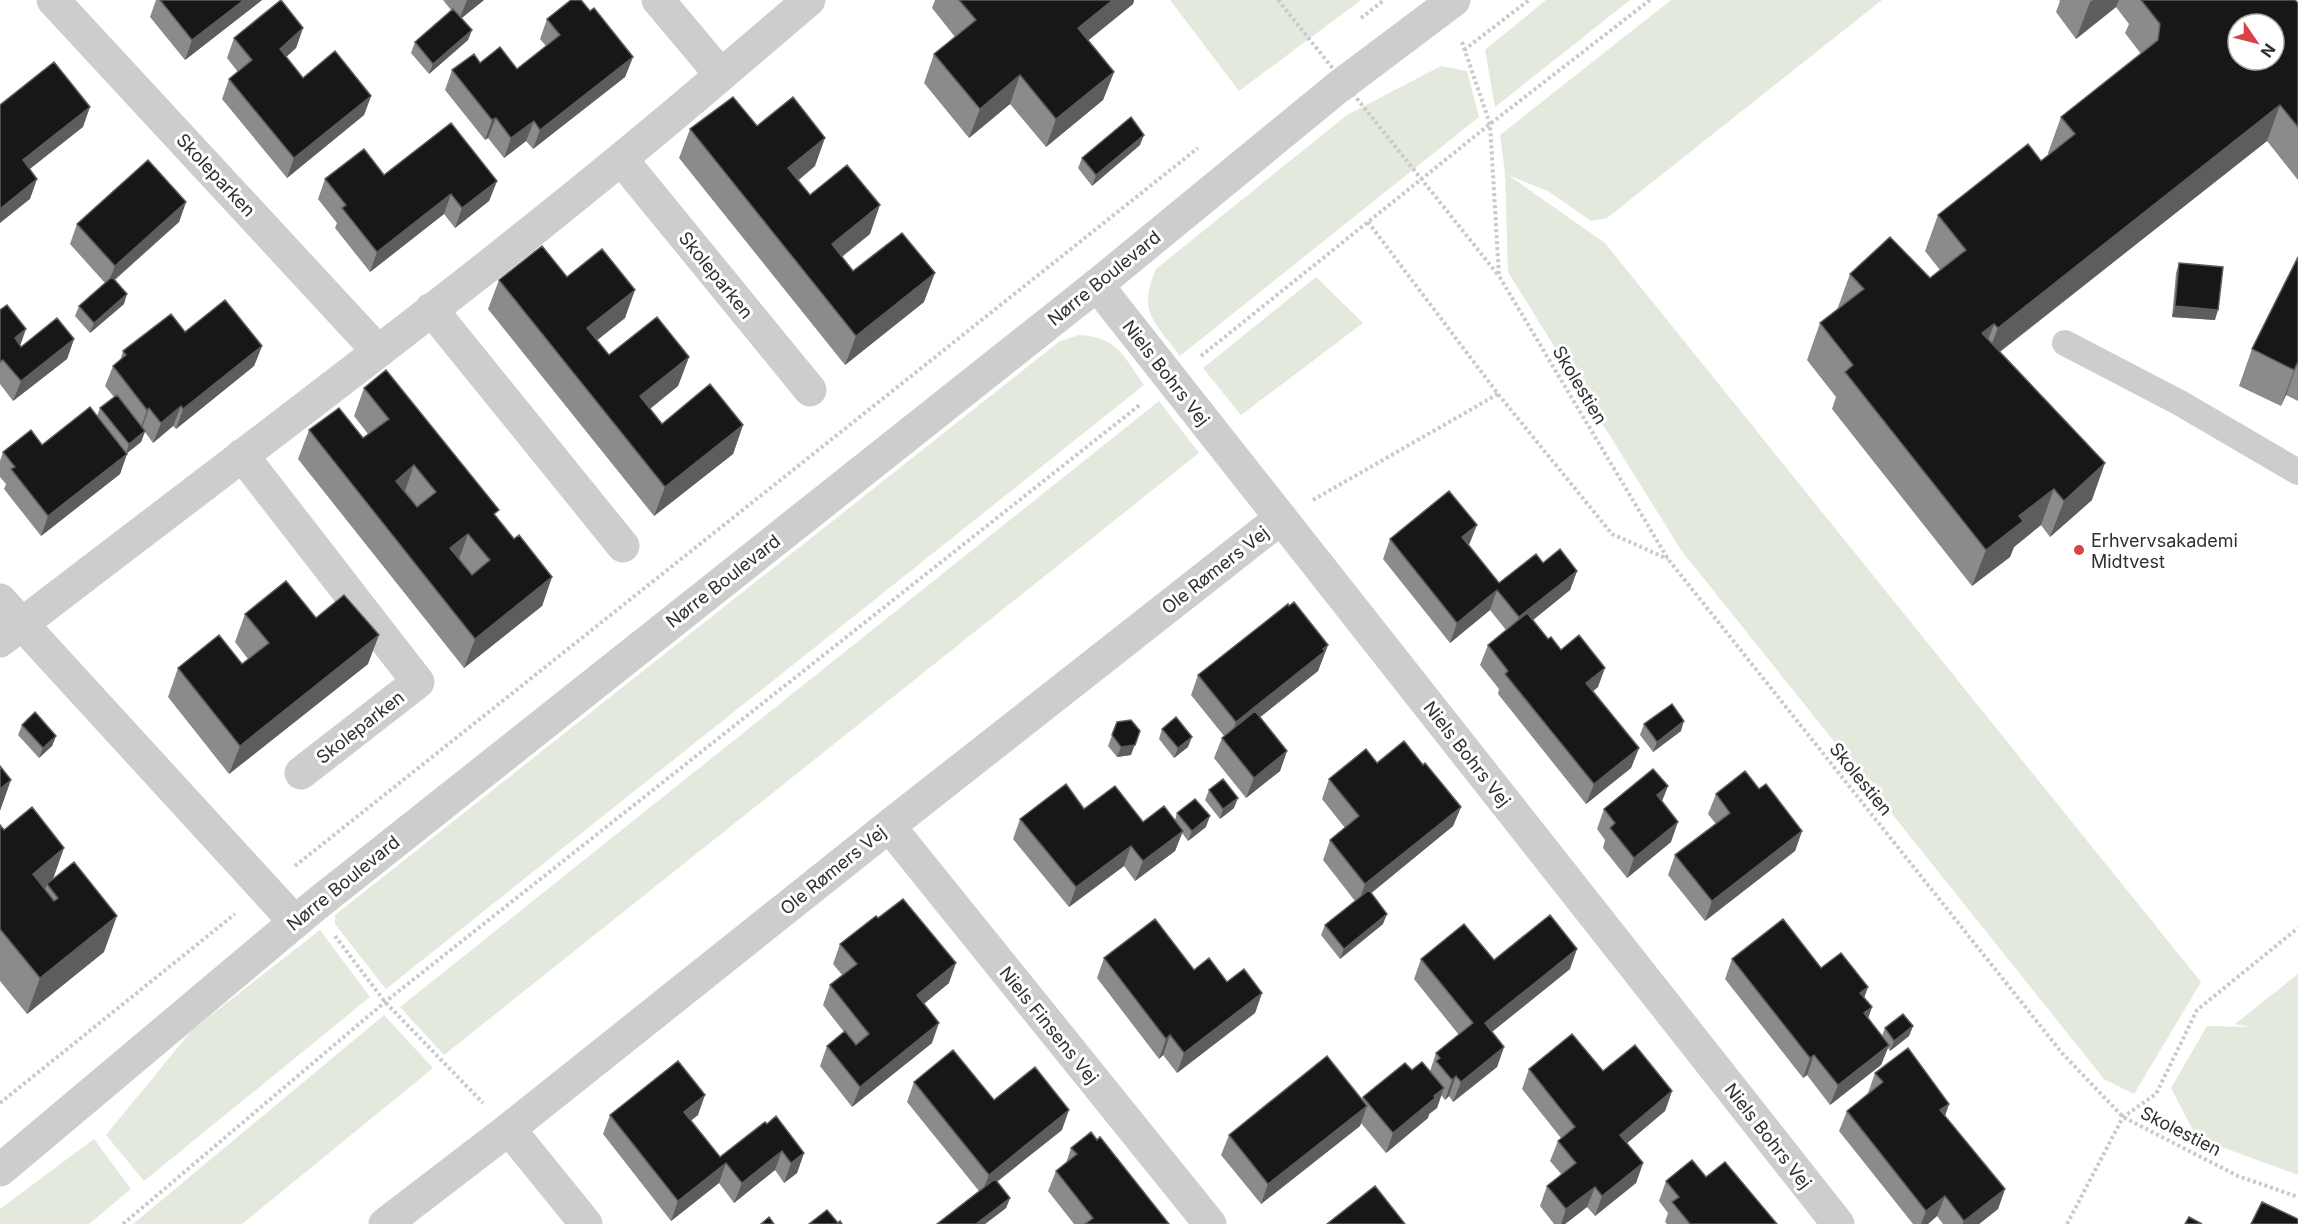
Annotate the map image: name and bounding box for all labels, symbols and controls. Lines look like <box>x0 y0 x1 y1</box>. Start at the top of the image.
north arrow <box>2226 12 2286 72</box>
text: N <box>2257 40 2280 61</box>
street label: Skoleparken <box>172 129 260 221</box>
street label: Nørre Boulevard <box>1043 226 1165 330</box>
street label: Skoleparken <box>675 227 757 323</box>
street label: Niels Bohrs Vej <box>1118 316 1214 430</box>
street label: Skolestien <box>1548 342 1612 428</box>
street label: Ole Rømers Vej <box>1157 522 1273 618</box>
street label: Nørre Boulevard <box>662 530 784 632</box>
place label: Erhvervsakademi Midtvest <box>2091 530 2238 572</box>
marker: Erhvervsakademi Midtvest <box>2072 543 2086 557</box>
street label: Skoleparken <box>312 686 408 768</box>
street label: Niels Bohrs Vej <box>1419 697 1515 811</box>
street label: Skolestien <box>1825 738 1897 820</box>
street label: Ole Rømers Vej <box>776 821 890 919</box>
street label: Nørre Boulevard <box>282 831 404 935</box>
street label: Niels Finsens Vej <box>995 962 1103 1088</box>
street label: Niels Bohrs Vej <box>1720 1079 1816 1193</box>
street label: Skolestien <box>2137 1102 2225 1160</box>

